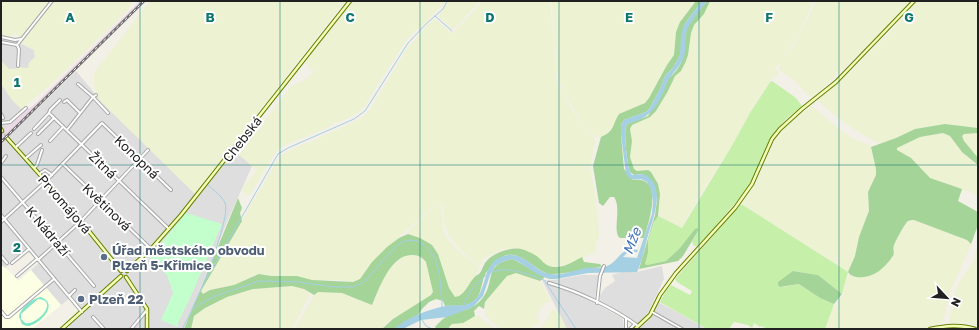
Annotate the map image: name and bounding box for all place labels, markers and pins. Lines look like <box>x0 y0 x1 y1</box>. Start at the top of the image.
place label: Úřad městského obvodu Plzeň 5-Křimice <box>112 242 265 273</box>
marker: Úřad městského obvodu Plzeň 5-Křimice <box>99 252 109 262</box>
place label: Plzeň 22 <box>89 291 143 307</box>
marker: Plzeň 22 <box>76 294 86 304</box>

